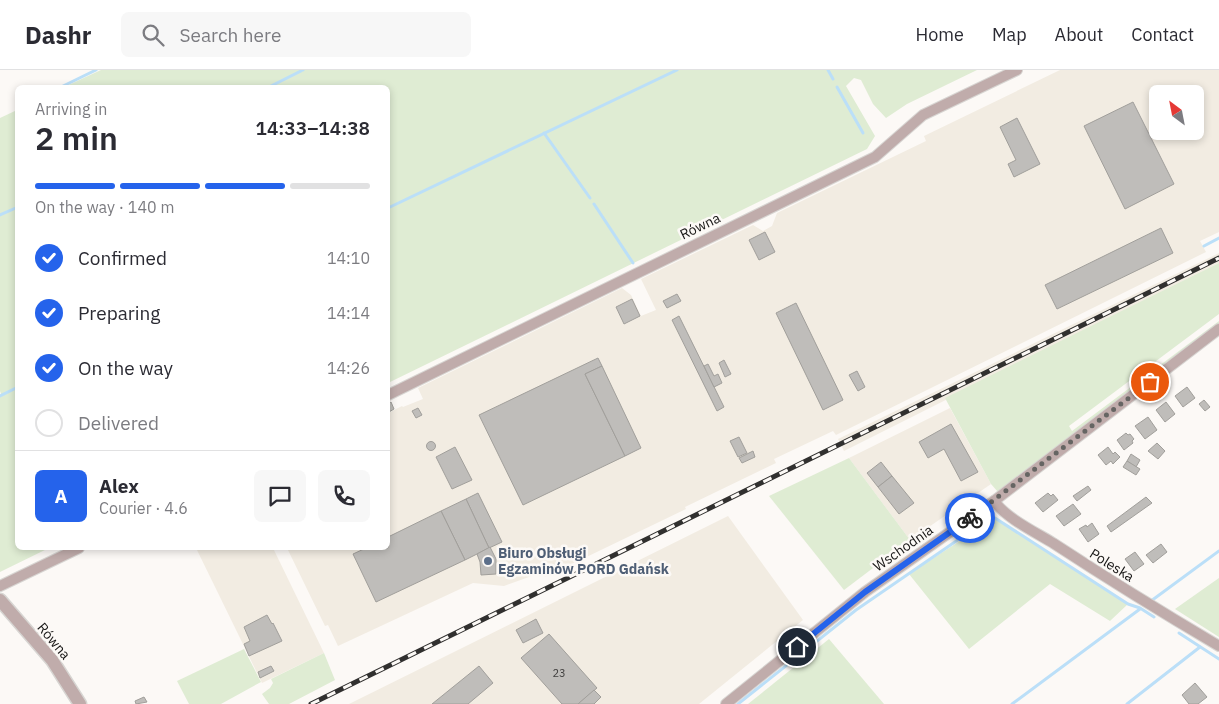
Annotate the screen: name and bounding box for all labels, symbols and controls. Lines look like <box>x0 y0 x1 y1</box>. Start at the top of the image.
search box <box>121 12 471 57</box>
text: Dashr <box>25 19 91 51</box>
icon: search <box>139 21 167 49</box>
text: Search here <box>179 23 281 47</box>
text: Home <box>916 23 964 46</box>
text: Map <box>992 23 1027 46</box>
text: About <box>1055 23 1103 46</box>
text: Contact <box>1131 23 1194 46</box>
north arrow <box>1149 85 1204 140</box>
map controls <box>1149 85 1204 140</box>
text: Arriving in <box>35 99 107 119</box>
text: 14:33–14:38 <box>256 116 370 140</box>
text: 2 min <box>35 117 118 159</box>
text: On the way · 140 m <box>35 197 174 217</box>
street label: Równa <box>677 208 724 243</box>
icon: check <box>35 244 63 272</box>
text: Confirmed <box>78 246 167 270</box>
text: 14:10 <box>327 248 370 268</box>
icon: check <box>35 299 63 327</box>
text: Preparing <box>78 301 160 325</box>
text: 14:14 <box>327 303 370 323</box>
icon: check <box>35 354 63 382</box>
text: On the way <box>78 356 173 380</box>
text: 14:26 <box>327 358 370 378</box>
pin <box>1129 361 1171 403</box>
icon: bag <box>1136 368 1164 396</box>
text: Delivered <box>78 411 159 435</box>
button: chat <box>254 470 306 522</box>
button: phone <box>318 470 370 522</box>
text: Alex <box>99 474 139 498</box>
text: A <box>54 484 68 508</box>
courier <box>945 493 995 543</box>
text: Courier · 4.6 <box>99 498 188 518</box>
icon: bike <box>956 504 984 532</box>
street label: Wschodnia <box>870 521 937 575</box>
place label: Biuro Obsługi Egzaminów PORD Gdańsk <box>498 544 670 578</box>
street label: Poleska <box>1086 544 1138 586</box>
marker: Biuro Obsługi Egzaminów PORD Gdańsk <box>482 555 494 567</box>
street label: Równa <box>33 619 75 664</box>
pin <box>776 626 818 668</box>
icon: home <box>783 633 811 661</box>
house number: 23 <box>552 666 566 680</box>

